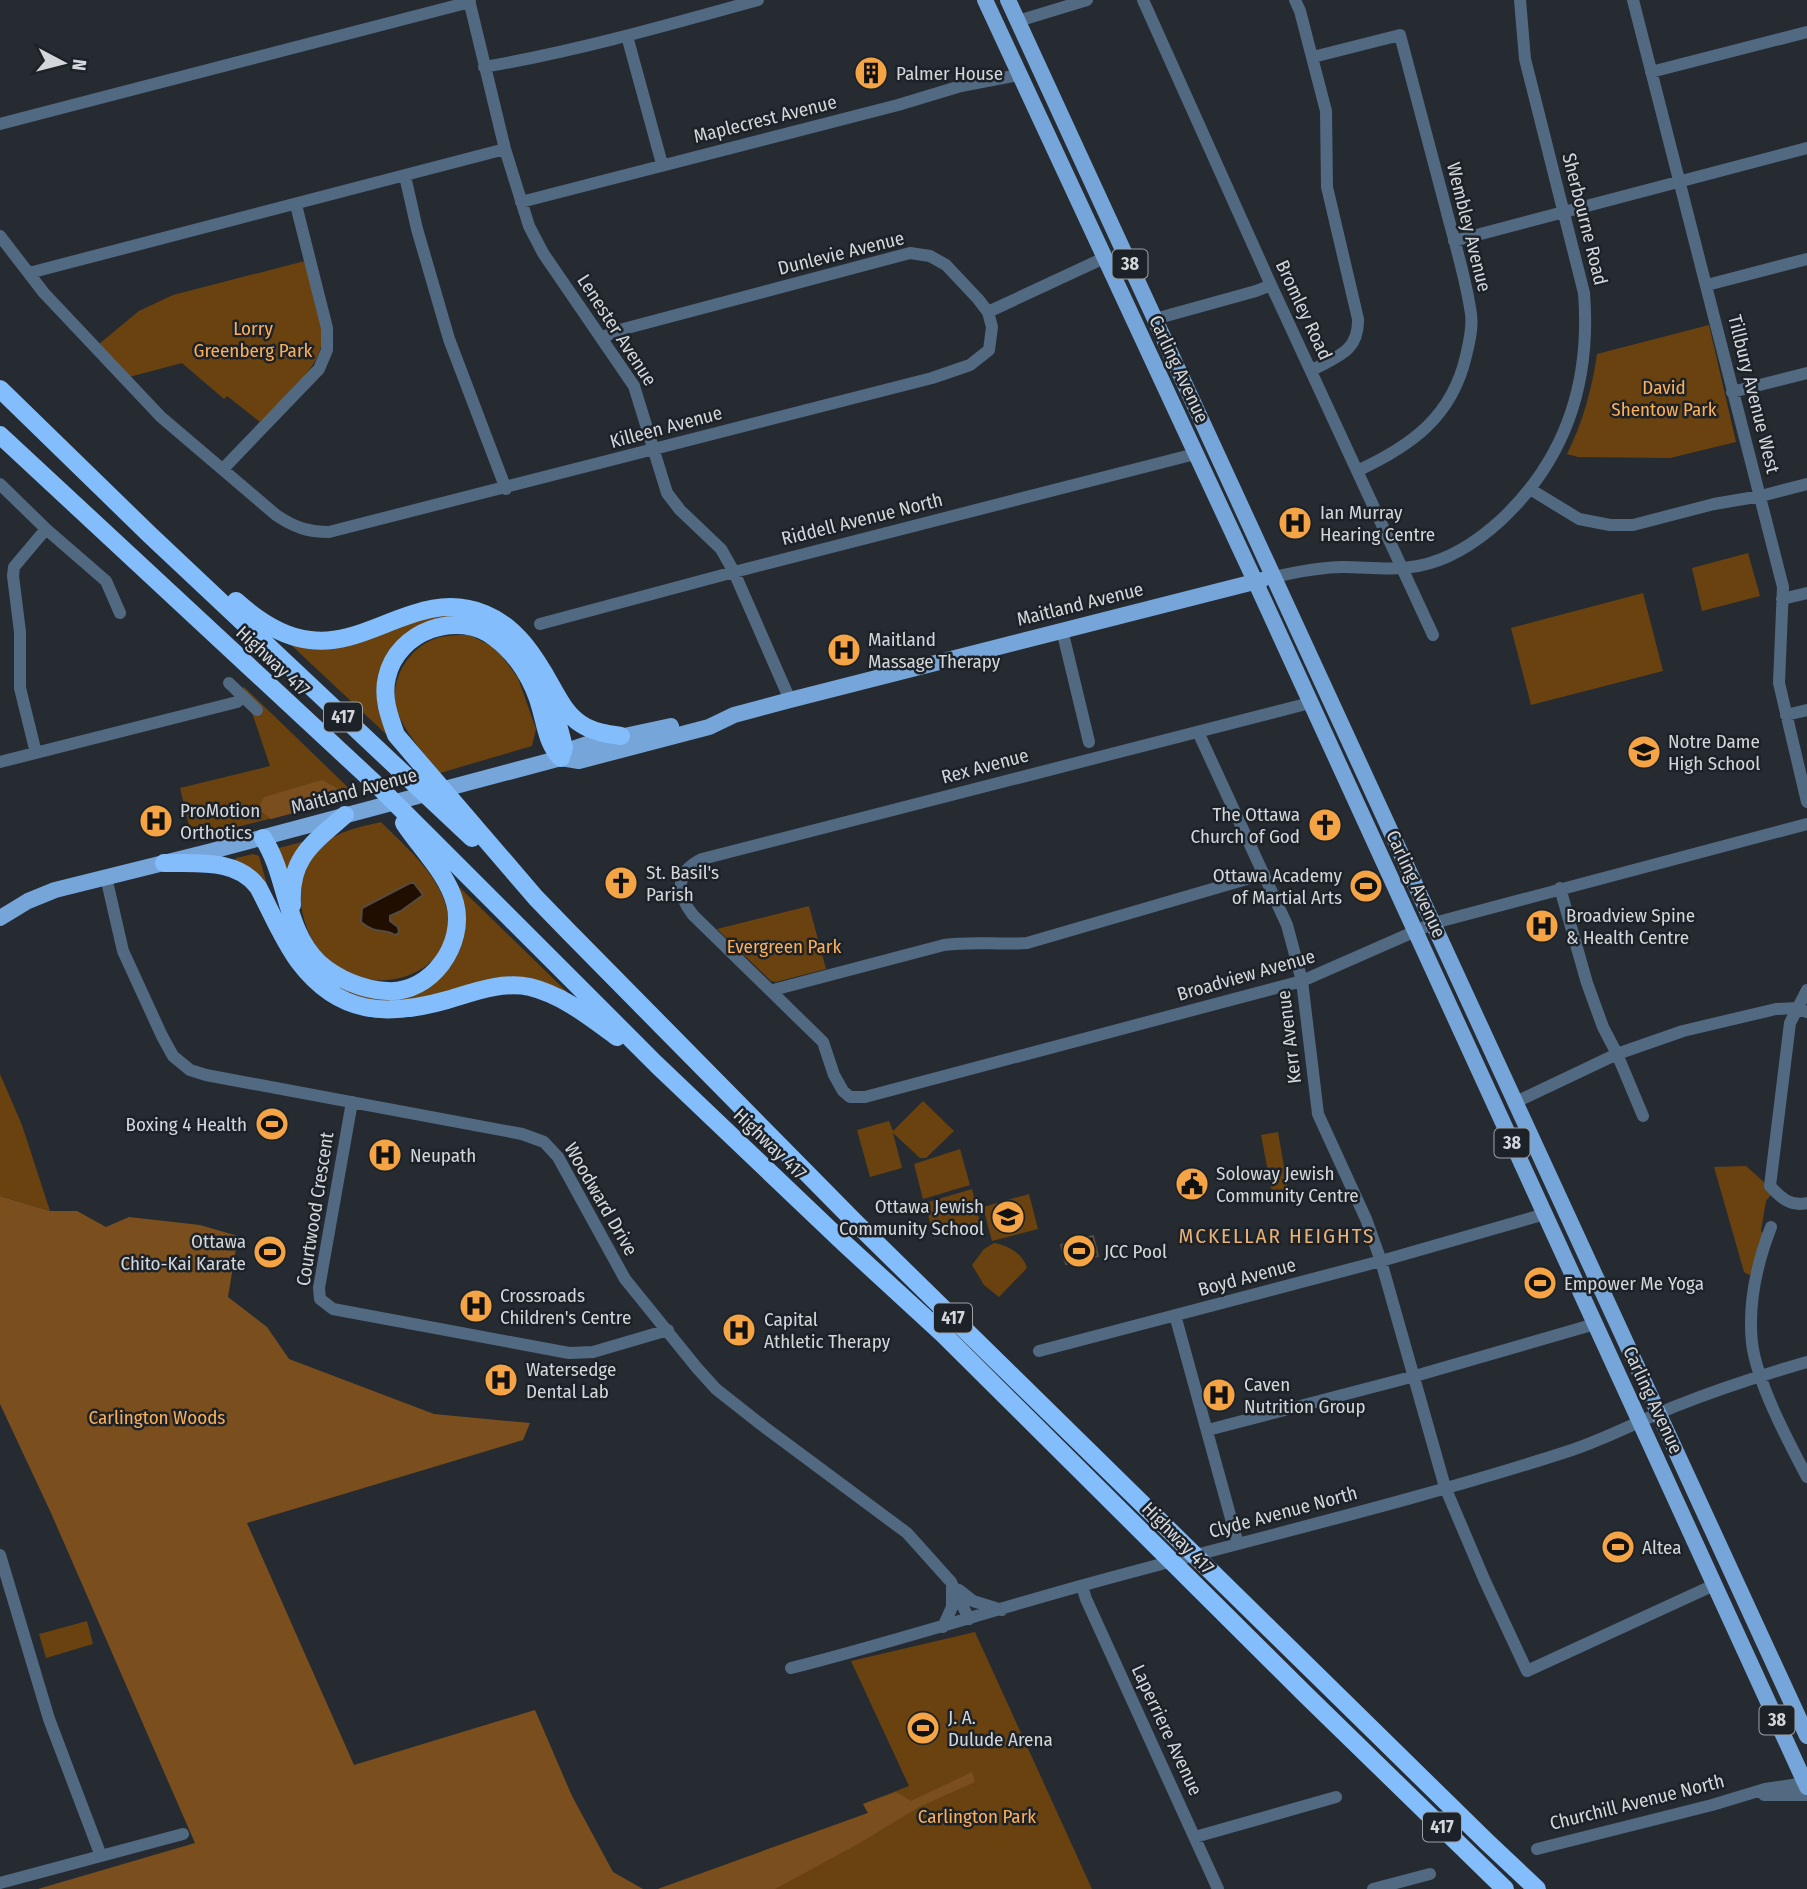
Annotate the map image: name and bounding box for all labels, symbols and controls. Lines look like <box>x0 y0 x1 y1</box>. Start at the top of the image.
north arrow <box>28 28 98 98</box>
building icon: Palmer House <box>852 54 890 92</box>
text: N <box>67 58 91 72</box>
place label: Palmer House <box>896 62 1003 85</box>
street label: Maplecrest Avenue <box>691 90 839 148</box>
street label: Sherbourne Road <box>1557 151 1613 287</box>
street label: Wembley Avenue <box>1442 160 1496 294</box>
street label: Dunlevie Avenue <box>775 226 907 280</box>
road number: 38 <box>1112 250 1148 278</box>
street label: Bromley Road <box>1271 256 1337 364</box>
street label: Lenester Avenue <box>572 270 662 390</box>
street label: Carling Avenue <box>1144 312 1214 426</box>
street label: Tillbury Avenue West <box>1723 312 1785 476</box>
park label: Lorry Greenberg Park <box>194 317 313 362</box>
park label: David Shentow Park <box>1611 376 1717 421</box>
street label: Killeen Avenue <box>607 401 725 453</box>
street label: Riddell Avenue North <box>779 488 945 550</box>
place label: Ian Murray Hearing Centre <box>1320 501 1435 546</box>
hospital icon: Ian Murray Hearing Centre <box>1276 504 1314 542</box>
street label: Maitland Avenue <box>1014 577 1146 631</box>
street label: Highway 417 <box>231 621 315 701</box>
place label: Maitland Massage Therapy <box>868 628 1001 673</box>
hospital icon: Maitland Massage Therapy <box>825 631 863 669</box>
road number: 417 <box>324 702 362 732</box>
place label: Notre Dame High School <box>1668 730 1760 775</box>
school or university icon: Notre Dame High School <box>1625 733 1663 771</box>
street label: Rex Avenue <box>939 743 1031 789</box>
street label: Maitland Avenue <box>288 763 420 819</box>
place label: ProMotion Orthotics <box>180 799 260 844</box>
hospital icon: ProMotion Orthotics <box>137 802 175 840</box>
place label: The Ottawa Church of God <box>1191 803 1300 848</box>
church icon: The Ottawa Church of God <box>1306 806 1344 844</box>
street label: Carling Avenue <box>1381 827 1451 941</box>
place label: St. Basil's Parish <box>646 861 719 906</box>
church icon: St. Basil's Parish <box>602 864 640 902</box>
place label: Ottawa Academy of Martial Arts <box>1213 864 1343 909</box>
sports icon: Ottawa Academy of Martial Arts <box>1347 867 1385 905</box>
place label: Broadview Spine & Health Centre <box>1566 904 1695 949</box>
hospital icon: Broadview Spine & Health Centre <box>1523 907 1561 945</box>
park label: Evergreen Park <box>727 935 841 958</box>
street label: Broadview Avenue <box>1174 944 1318 1006</box>
street label: Kerr Avenue <box>1272 989 1306 1085</box>
street label: Highway 417 <box>729 1104 812 1185</box>
sports icon: Boxing 4 Health <box>253 1105 291 1143</box>
place label: Boxing 4 Health <box>126 1113 247 1136</box>
road number: 38 <box>1494 1128 1530 1158</box>
street label: Courtwood Crescent <box>291 1130 339 1288</box>
hospital icon: Neupath <box>366 1136 404 1174</box>
street label: Woodward Drive <box>559 1138 643 1260</box>
place label: Neupath <box>410 1144 476 1167</box>
place label: Soloway Jewish Community Centre <box>1216 1162 1359 1207</box>
public building icon: Soloway Jewish Community Centre <box>1173 1165 1211 1203</box>
place label: Ottawa Jewish Community School <box>839 1195 984 1240</box>
school or university icon: Ottawa Jewish Community School <box>989 1198 1027 1236</box>
district label: MCKELLAR HEIGHTS <box>1179 1223 1375 1249</box>
place label: Ottawa Chito-Kai Karate <box>120 1230 246 1275</box>
sports icon: JCC Pool <box>1060 1232 1098 1270</box>
sports icon: Ottawa Chito-Kai Karate <box>251 1233 289 1271</box>
place label: JCC Pool <box>1104 1240 1167 1263</box>
street label: Boyd Avenue <box>1196 1253 1298 1301</box>
sports icon: Empower Me Yoga <box>1521 1264 1559 1302</box>
place label: Empower Me Yoga <box>1564 1272 1704 1295</box>
place label: Crossroads Children's Centre <box>500 1284 631 1329</box>
hospital icon: Crossroads Children's Centre <box>457 1287 495 1325</box>
road number: 417 <box>934 1303 972 1332</box>
place label: Capital Athletic Therapy <box>764 1308 891 1353</box>
hospital icon: Capital Athletic Therapy <box>720 1311 758 1349</box>
street label: Carling Avenue <box>1618 1343 1688 1457</box>
place label: Watersedge Dental Lab <box>526 1358 616 1403</box>
hospital icon: Watersedge Dental Lab <box>482 1361 520 1399</box>
place label: Caven Nutrition Group <box>1244 1373 1366 1418</box>
hospital icon: Caven Nutrition Group <box>1200 1376 1238 1414</box>
park label: Carlington Woods <box>89 1406 225 1429</box>
street label: Clyde Avenue North <box>1206 1481 1360 1543</box>
street label: Highway 417 <box>1137 1497 1219 1579</box>
sports icon: Altea <box>1599 1528 1637 1566</box>
place label: Altea <box>1642 1536 1681 1559</box>
street label: Laperriere Avenue <box>1127 1661 1207 1799</box>
place label: J. A. Dulude Arena <box>948 1706 1053 1751</box>
road number: 38 <box>1760 1706 1795 1735</box>
sports icon: J. A. Dulude Arena <box>904 1709 942 1747</box>
street label: Churchill Avenue North <box>1547 1769 1727 1835</box>
park label: Carlington Park <box>918 1805 1036 1828</box>
road number: 417 <box>1423 1812 1461 1842</box>

